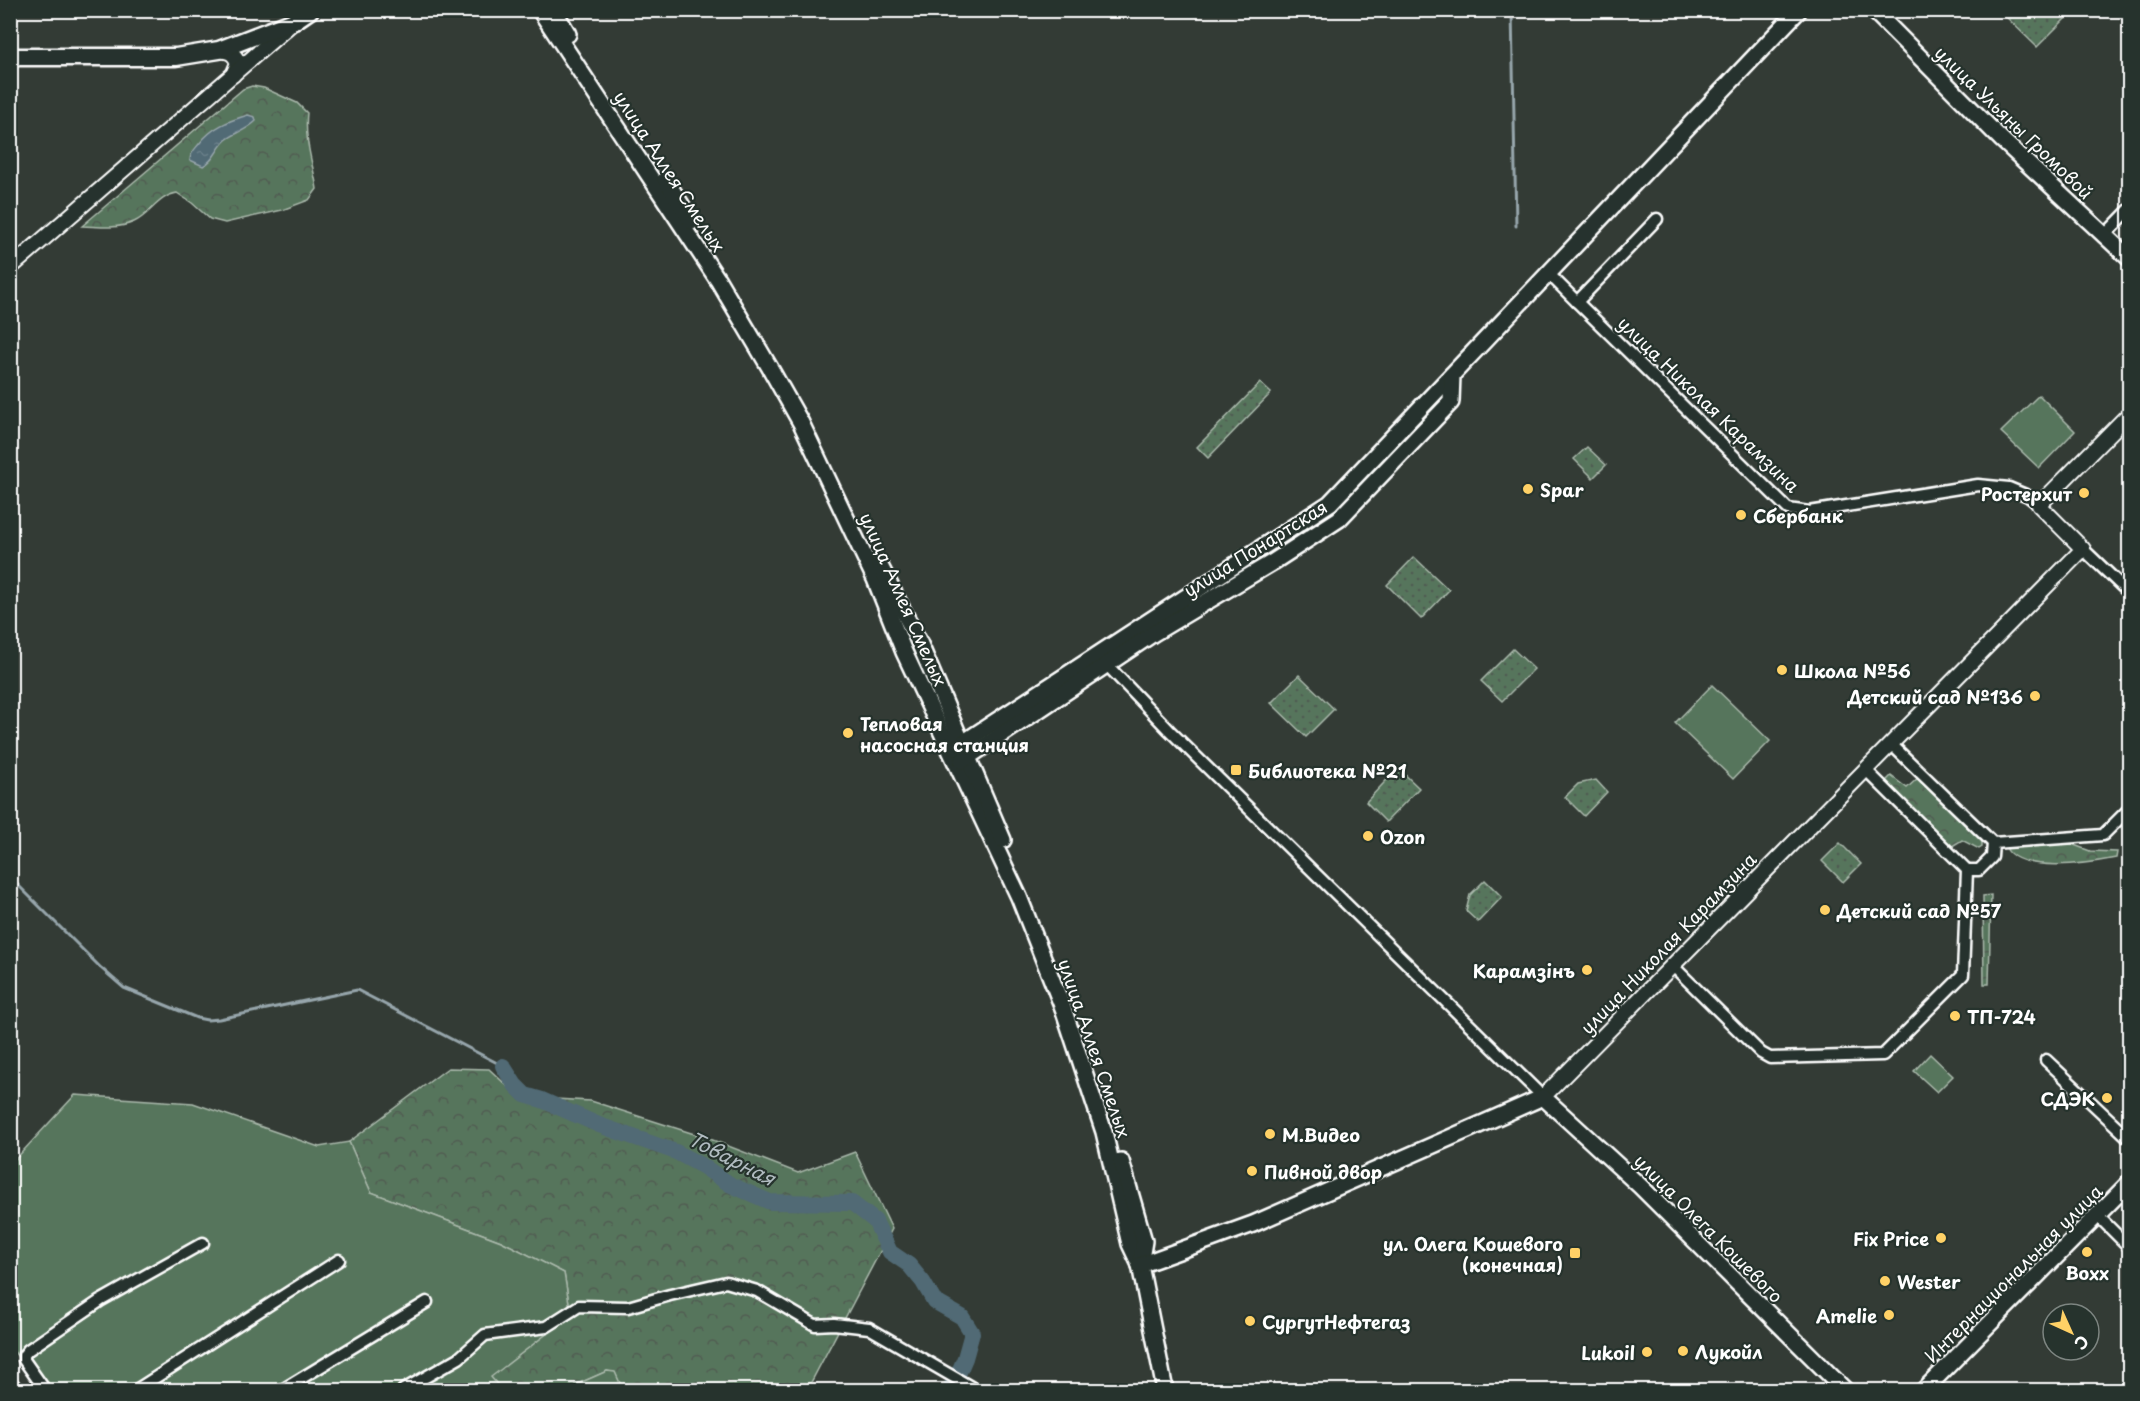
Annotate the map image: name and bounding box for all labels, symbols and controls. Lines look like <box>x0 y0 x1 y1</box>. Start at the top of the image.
street label: улица Ульяны Громовой <box>1929 39 2099 205</box>
street label: улица Аллея Смелых <box>608 85 732 257</box>
street label: улица Николая Карамзина <box>1612 310 1806 499</box>
place label: Spar <box>1540 476 1585 503</box>
place label: Ростерхит <box>1981 480 2073 507</box>
marker: Spar <box>1521 482 1535 496</box>
marker: Ростерхит <box>2077 486 2091 500</box>
street label: улица Понартская <box>1178 493 1332 603</box>
place label: Сбербанк <box>1753 502 1844 529</box>
street label: улица Аллея Смелых <box>854 508 954 690</box>
marker: Сбербанк <box>1734 508 1748 522</box>
place label: Школа №56 <box>1794 657 1911 684</box>
marker: Школа №56 <box>1775 663 1789 677</box>
place label: Детский сад №136 <box>1846 683 2023 710</box>
marker: Детский сад №136 <box>2028 689 2042 703</box>
place label: Тепловая насосная станция <box>860 710 1029 758</box>
marker: Тепловая насосная станция <box>841 726 855 740</box>
place label: Библиотека №21 <box>1248 757 1407 784</box>
marker: Библиотека №21 <box>1229 763 1243 777</box>
place label: Ozon <box>1380 823 1425 850</box>
marker: Ozon <box>1361 829 1375 843</box>
street label: улица Николая Карамзина <box>1574 846 1763 1040</box>
place label: Детский сад №57 <box>1836 897 2002 924</box>
marker: Детский сад №57 <box>1818 903 1832 917</box>
street label: улица Аллея Смелых <box>1052 955 1138 1141</box>
place label: Карамзiнъ <box>1473 957 1575 984</box>
marker: Карамзiнъ <box>1580 963 1594 977</box>
place label: ТП-724 <box>1967 1003 2036 1030</box>
marker: ТП-724 <box>1948 1009 1962 1023</box>
place label: СДЭК <box>2041 1085 2096 1112</box>
marker: СДЭК <box>2100 1091 2114 1105</box>
place label: M.Видео <box>1282 1121 1360 1148</box>
water label: Товарная <box>684 1123 782 1193</box>
marker: M.Видео <box>1263 1127 1277 1141</box>
street label: улица Олега Кошевого <box>1628 1147 1790 1309</box>
place label: Пивной двор <box>1264 1158 1382 1185</box>
marker: Пивной двор <box>1245 1164 1259 1178</box>
street label: Интернациональная улица <box>1918 1177 2109 1368</box>
place label: Fix Price <box>1853 1225 1929 1252</box>
place label: ул. Олега Кошевого (конечная) <box>1383 1230 1563 1278</box>
marker: Fix Price <box>1934 1231 1948 1245</box>
marker: Boxx <box>2080 1245 2094 1259</box>
marker: ул. Олега Кошевого (конечная) <box>1568 1246 1582 1260</box>
place label: Boxx <box>2065 1259 2109 1286</box>
place label: Wester <box>1897 1268 1961 1295</box>
marker: Wester <box>1878 1274 1892 1288</box>
place label: Amelie <box>1816 1302 1877 1329</box>
north arrow <box>2041 1302 2101 1362</box>
place label: СургутНефтегаз <box>1262 1308 1410 1335</box>
marker: Amelie <box>1882 1308 1896 1322</box>
marker: СургутНефтегаз <box>1243 1314 1257 1328</box>
text: С <box>2070 1331 2095 1356</box>
place label: Лукойл <box>1695 1338 1763 1365</box>
place label: Lukoil <box>1581 1339 1635 1366</box>
marker: Лукойл <box>1676 1344 1690 1358</box>
marker: Lukoil <box>1640 1345 1654 1359</box>

